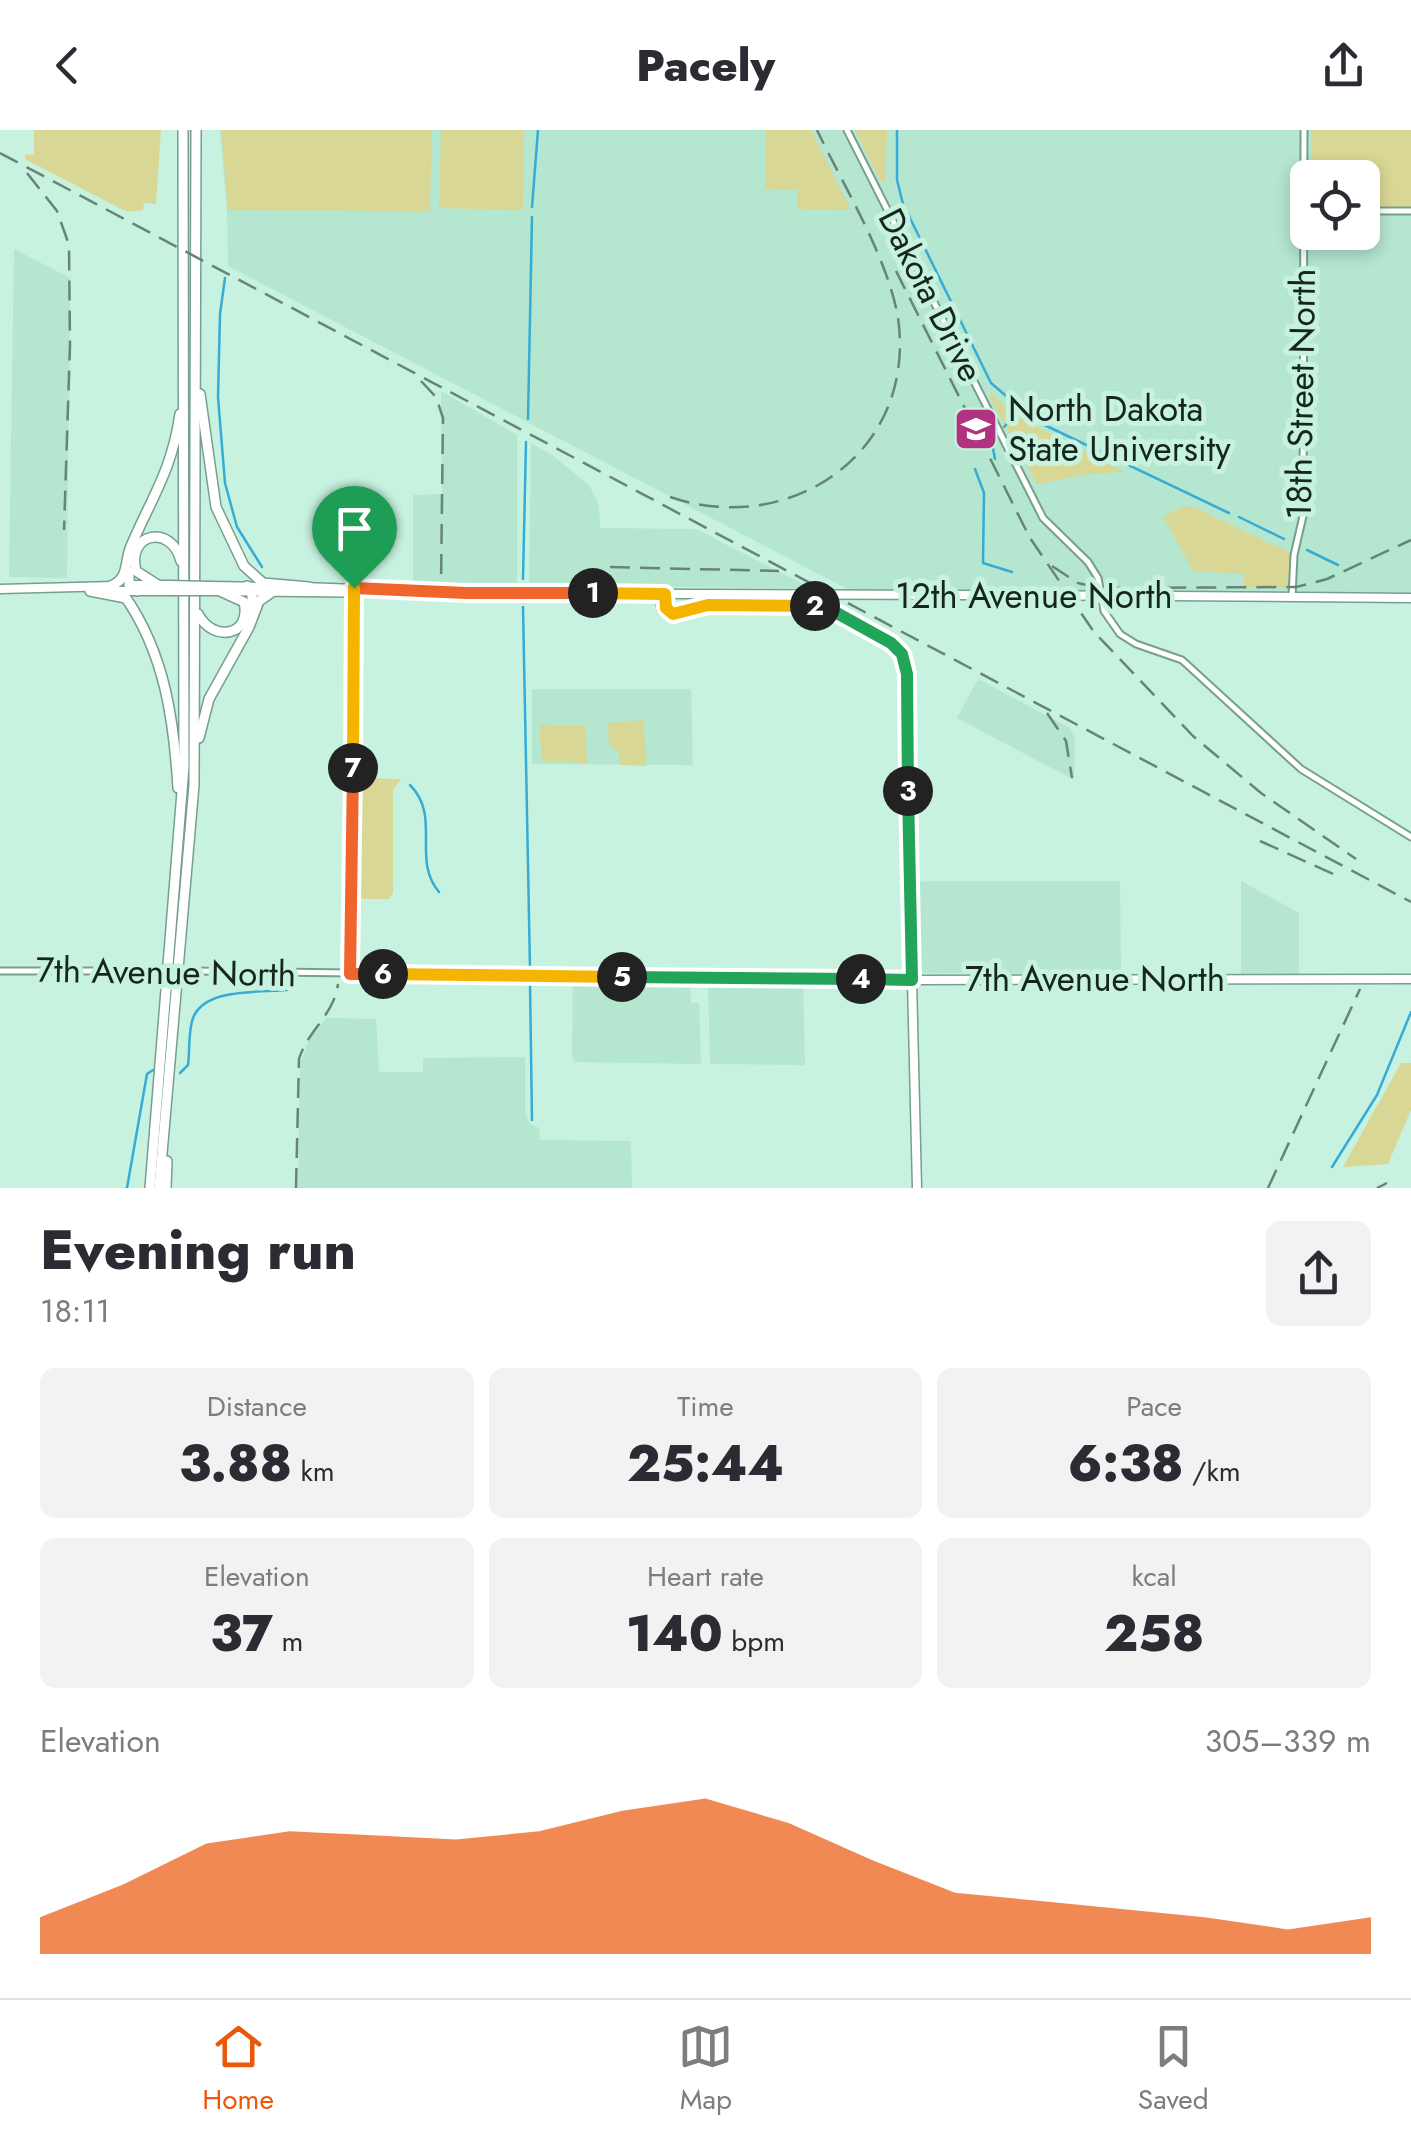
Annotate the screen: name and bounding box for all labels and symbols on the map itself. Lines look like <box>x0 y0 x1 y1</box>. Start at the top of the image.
street label: Dakota Drive <box>866 200 996 390</box>
street label: 18th Street North <box>1274 268 1328 520</box>
place label: North Dakota State University <box>1008 384 1231 474</box>
school or university icon: North Dakota State University <box>953 406 999 452</box>
pin <box>312 486 397 589</box>
pin: 1 <box>568 568 618 618</box>
street label: 12th Avenue North <box>895 571 1173 621</box>
pin: 2 <box>790 581 840 631</box>
pin: 7 <box>328 743 378 793</box>
pin: 3 <box>883 766 933 816</box>
street label: 7th Avenue North <box>35 945 297 999</box>
pin: 6 <box>358 949 408 999</box>
pin: 5 <box>597 952 647 1002</box>
pin: 4 <box>836 954 886 1004</box>
street label: 7th Avenue North <box>965 954 1225 1004</box>

